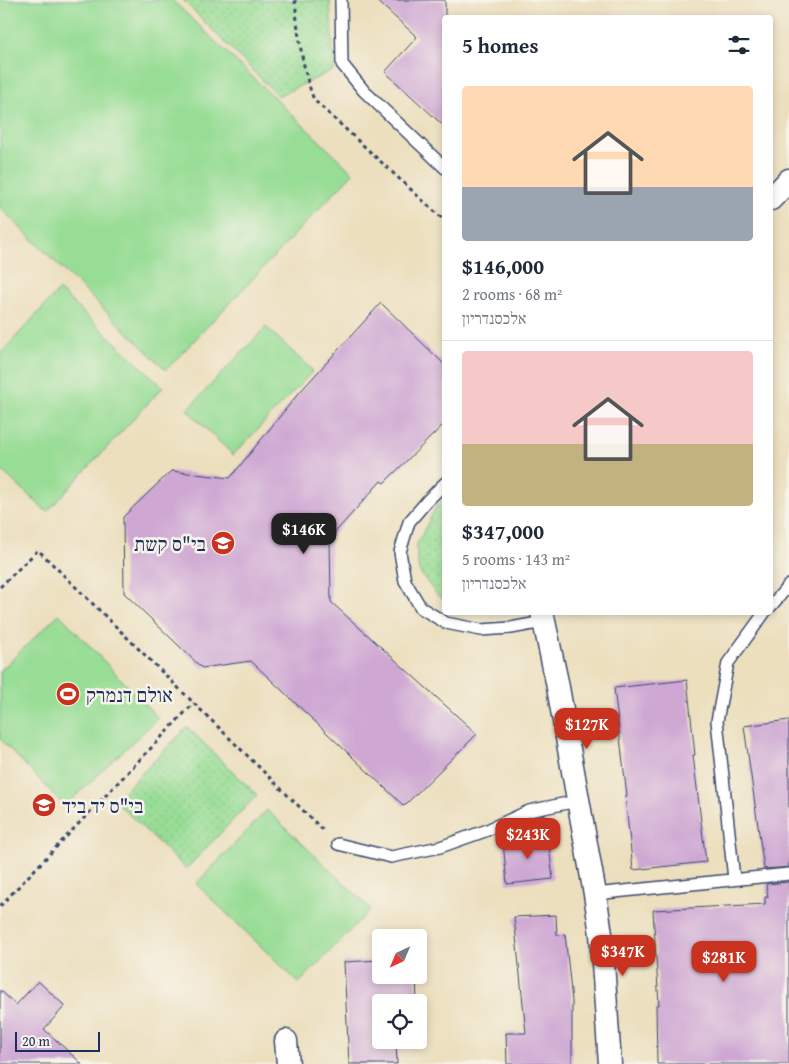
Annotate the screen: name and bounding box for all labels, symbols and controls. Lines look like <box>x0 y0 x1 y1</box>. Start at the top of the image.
text: 5 homes <box>462 30 538 61</box>
icon: filters <box>725 31 753 59</box>
icon: home <box>563 118 653 208</box>
text: $146,000 <box>462 251 544 282</box>
text: 2 rooms · 68 m² <box>462 282 562 306</box>
text: אלכסנדריון <box>462 306 526 330</box>
icon: home <box>563 384 653 474</box>
pin: $146K <box>269 512 339 555</box>
text: $347,000 <box>462 516 544 547</box>
text: $146K <box>282 517 326 541</box>
place label: בי"ס קשת <box>134 529 206 558</box>
school or university icon: בי"ס קשת <box>210 530 236 556</box>
text: 5 rooms · 143 m² <box>462 547 570 571</box>
text: אלכסנדריון <box>462 571 526 595</box>
place label: אולם דנמרק <box>86 680 173 709</box>
sports icon: אולם דנמרק <box>55 681 81 707</box>
pin: $127K <box>552 708 622 750</box>
text: $127K <box>565 712 609 736</box>
place label: בי"ס יד ביד <box>62 791 143 820</box>
school or university icon: בי"ס יד ביד <box>31 792 57 818</box>
pin: $243K <box>493 818 563 860</box>
text: $243K <box>506 822 550 846</box>
north arrow <box>372 929 428 984</box>
map controls <box>372 929 427 1049</box>
pin: $347K <box>588 934 658 977</box>
text: $347K <box>601 939 645 963</box>
pin: $281K <box>689 940 759 983</box>
text: $281K <box>702 945 746 969</box>
button: locate <box>372 994 427 1049</box>
scale bar <box>15 1029 100 1052</box>
text: 20 m <box>22 1031 50 1051</box>

